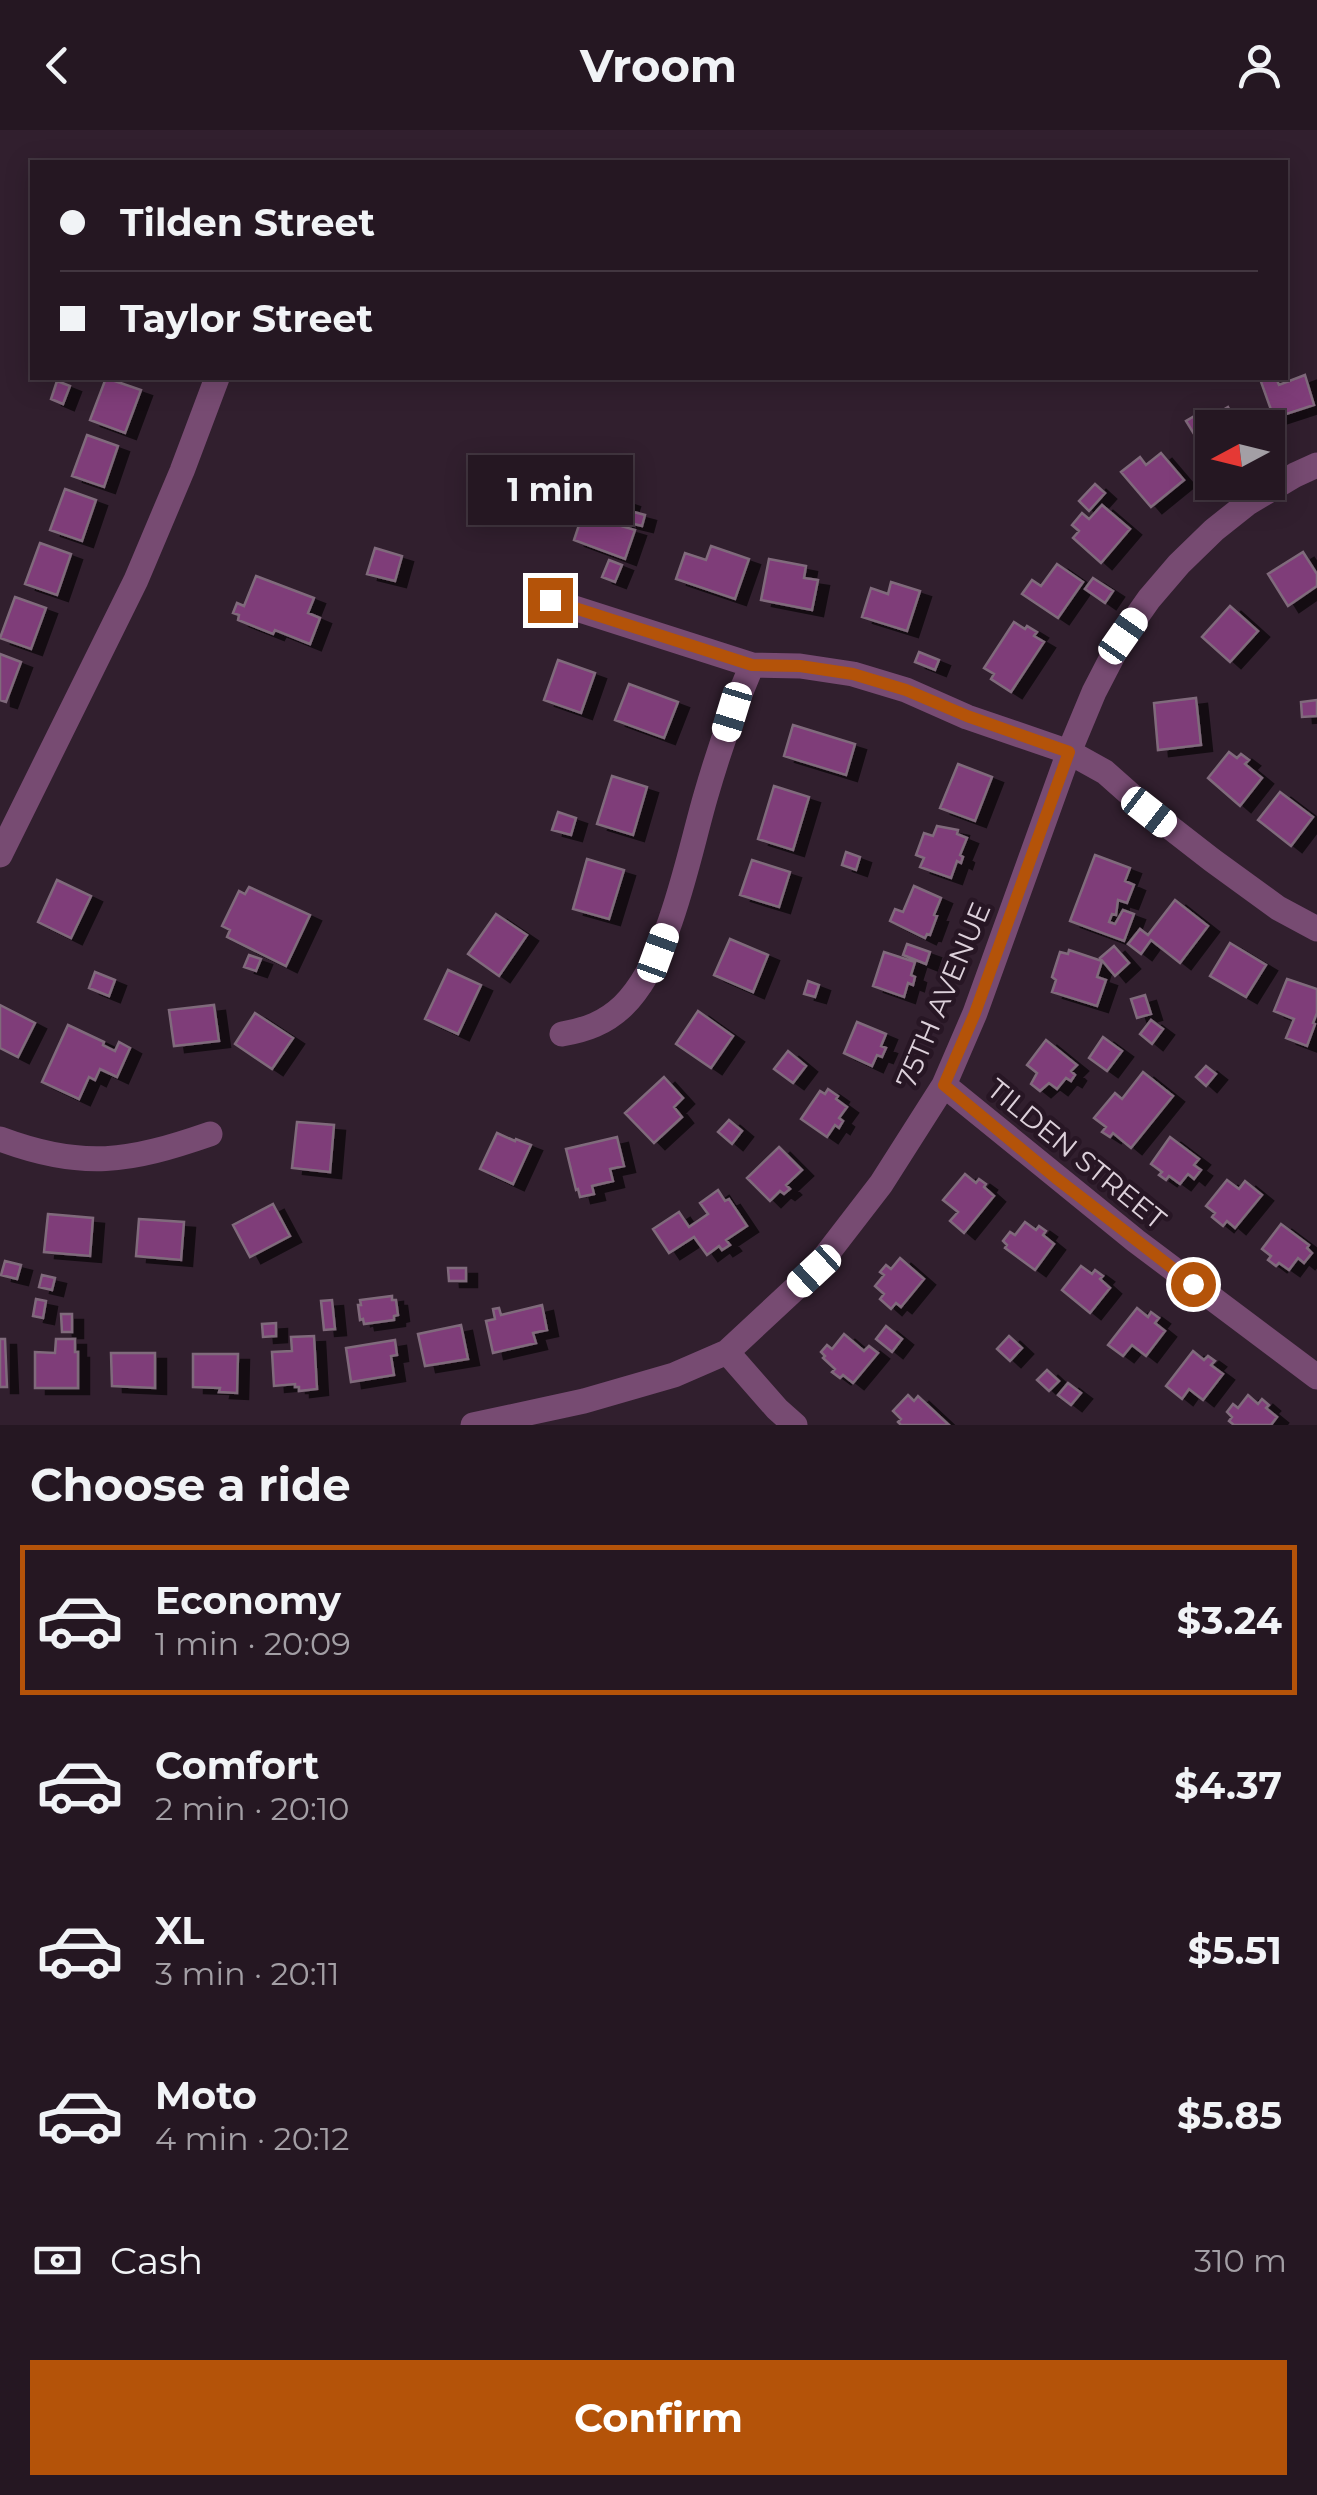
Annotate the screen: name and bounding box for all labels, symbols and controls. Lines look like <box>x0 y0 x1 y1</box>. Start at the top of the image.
icon: back <box>30 38 85 93</box>
text: Vroom <box>580 38 737 93</box>
icon: person <box>1232 38 1287 93</box>
text: Tilden Street <box>120 199 375 246</box>
text: Taylor Street <box>120 295 373 342</box>
north arrow <box>1195 410 1285 500</box>
map controls <box>1195 410 1285 500</box>
callout: 1 min <box>468 455 632 525</box>
text: 1 min <box>507 470 594 509</box>
route end <box>528 578 573 623</box>
car <box>1094 603 1152 669</box>
car <box>709 679 755 745</box>
car <box>1116 782 1182 842</box>
street label: 75TH AVENUE <box>889 897 997 1093</box>
car <box>634 920 682 986</box>
street label: TILDEN STREET <box>981 1072 1173 1236</box>
car <box>782 1240 846 1302</box>
route start <box>1171 1262 1216 1307</box>
text: Choose a ride <box>30 1457 351 1512</box>
icon: car <box>35 1575 125 1665</box>
text: Economy <box>155 1577 341 1624</box>
text: $3.24 <box>1177 1597 1282 1644</box>
text: 1 min · 20:09 <box>155 1624 351 1663</box>
icon: car <box>35 1740 125 1830</box>
text: Comfort <box>155 1742 319 1789</box>
text: $4.37 <box>1174 1762 1282 1809</box>
text: 2 min · 20:10 <box>155 1789 349 1828</box>
icon: car <box>35 1905 125 1995</box>
text: XL <box>155 1907 204 1954</box>
text: $5.51 <box>1188 1927 1282 1974</box>
text: 3 min · 20:11 <box>155 1954 340 1993</box>
icon: car <box>35 2070 125 2160</box>
text: Moto <box>155 2072 257 2119</box>
text: $5.85 <box>1177 2092 1282 2139</box>
text: 4 min · 20:12 <box>155 2119 349 2158</box>
icon: cash <box>30 2233 85 2288</box>
text: Cash <box>110 2237 203 2284</box>
text: 310 m <box>1194 2241 1287 2280</box>
button: Confirm <box>30 2360 1287 2475</box>

